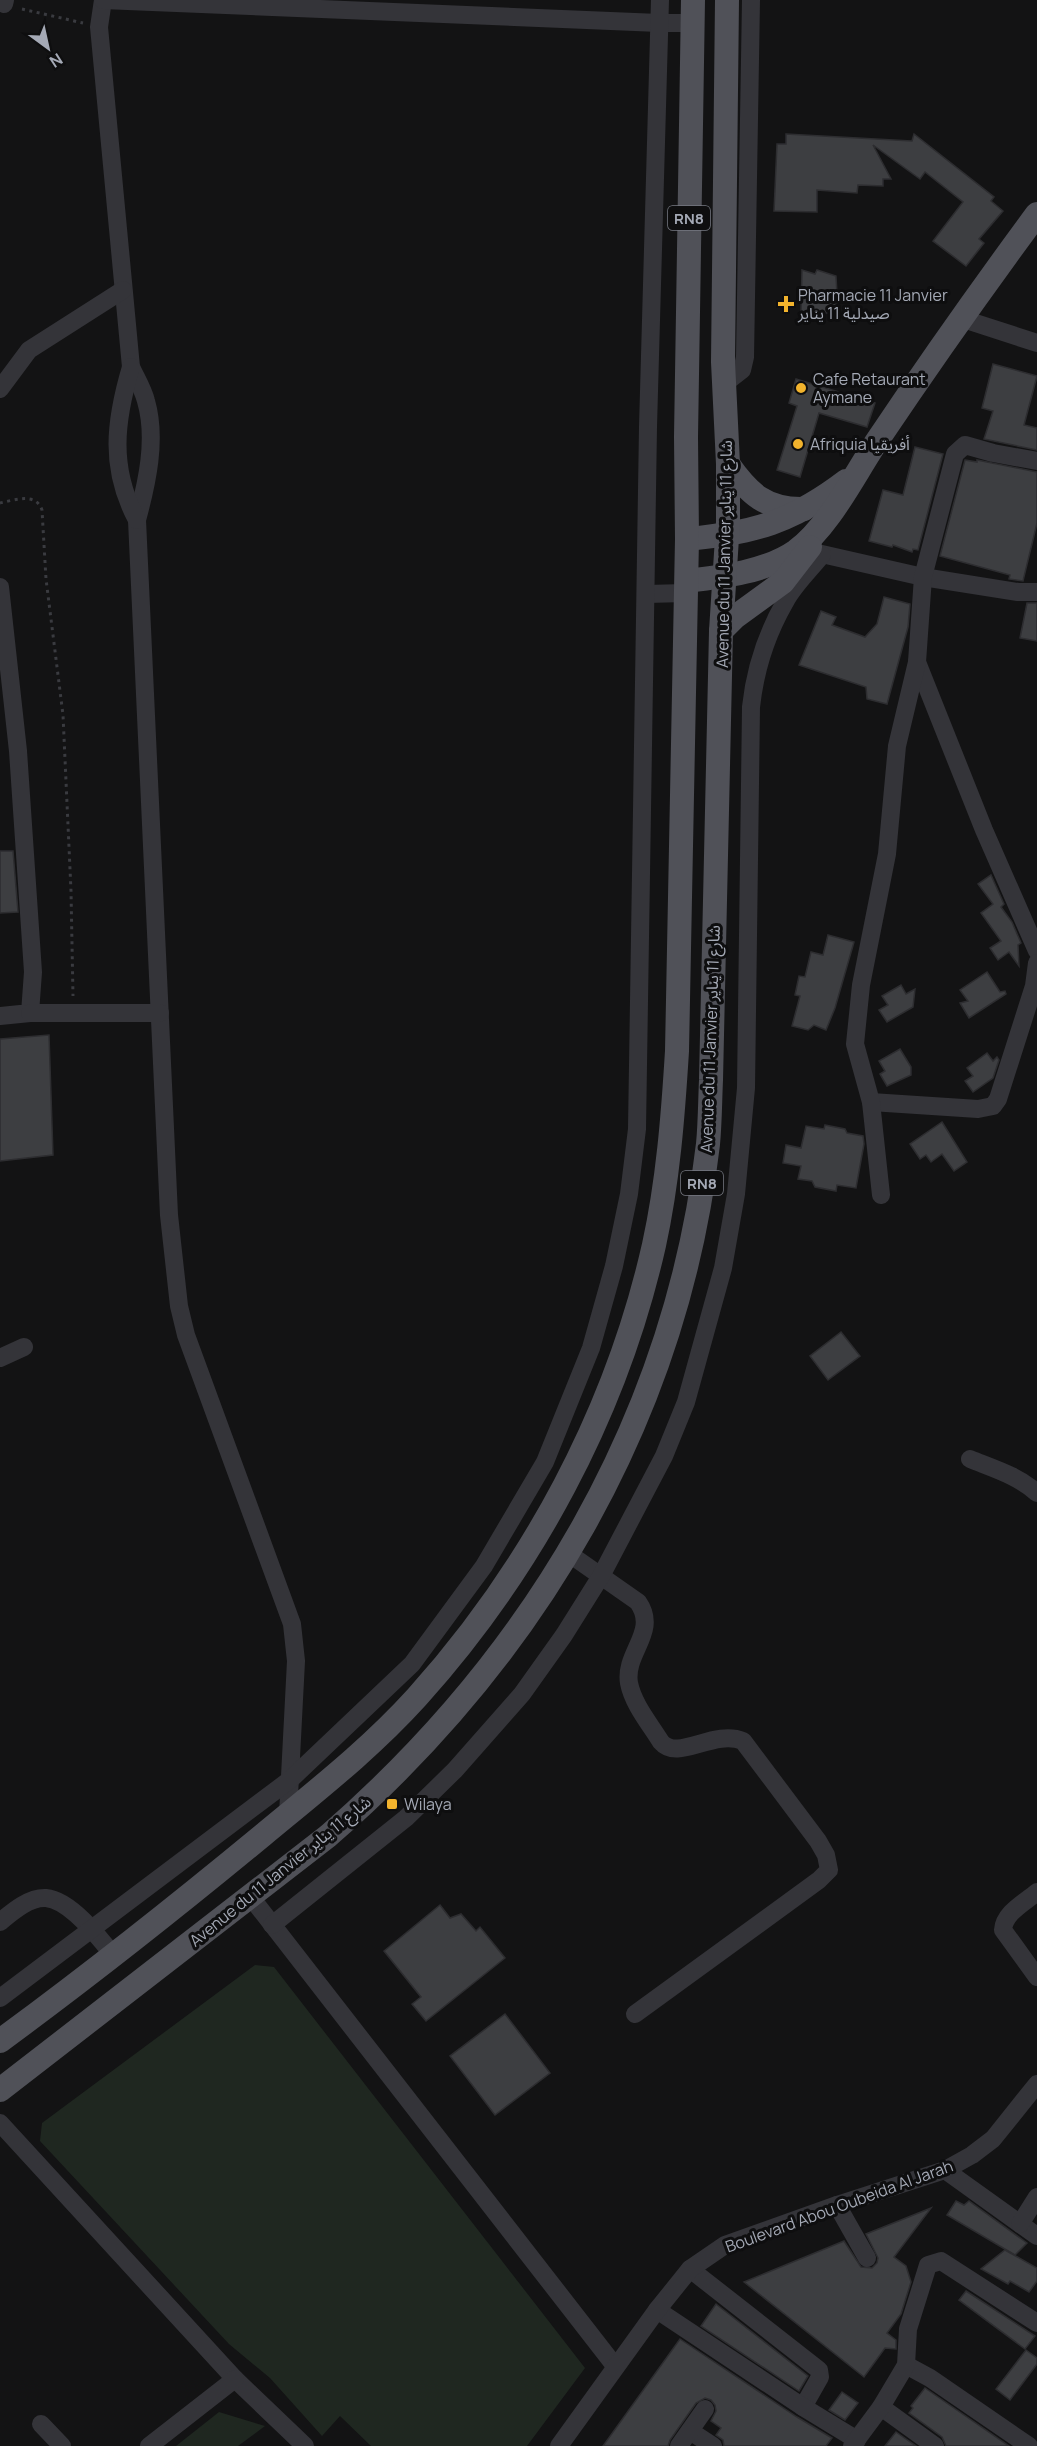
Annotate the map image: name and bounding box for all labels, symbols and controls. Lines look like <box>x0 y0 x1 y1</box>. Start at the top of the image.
north arrow <box>18 18 78 78</box>
text: N <box>45 48 67 73</box>
road number: RN8 <box>668 206 710 230</box>
place label: Pharmacie 11 Janvier صيدلية 11 يناير <box>797 284 948 324</box>
marker: Pharmacie 11 Janvier صيدلية 11 يناير <box>779 297 793 311</box>
place label: Cafe Retaurant Aymane <box>813 368 926 408</box>
marker: Cafe Retaurant Aymane <box>794 381 808 395</box>
place label: Afriquia أفريقيا <box>810 433 910 455</box>
marker: Afriquia أفريقيا <box>791 437 805 451</box>
street label: Avenue du 11 Janvier شارع 11 يناير <box>711 440 739 668</box>
street label: Avenue du 11 Janvier شارع 11 يناير <box>695 925 727 1153</box>
road number: RN8 <box>681 1171 723 1195</box>
street label: Avenue du 11 Janvier شارع 11 يناير <box>184 1791 377 1953</box>
place label: Wilaya <box>404 1793 452 1815</box>
marker: Wilaya <box>385 1797 399 1811</box>
street label: Boulevard Abou Oubeida Al Jarah <box>722 2155 956 2257</box>

